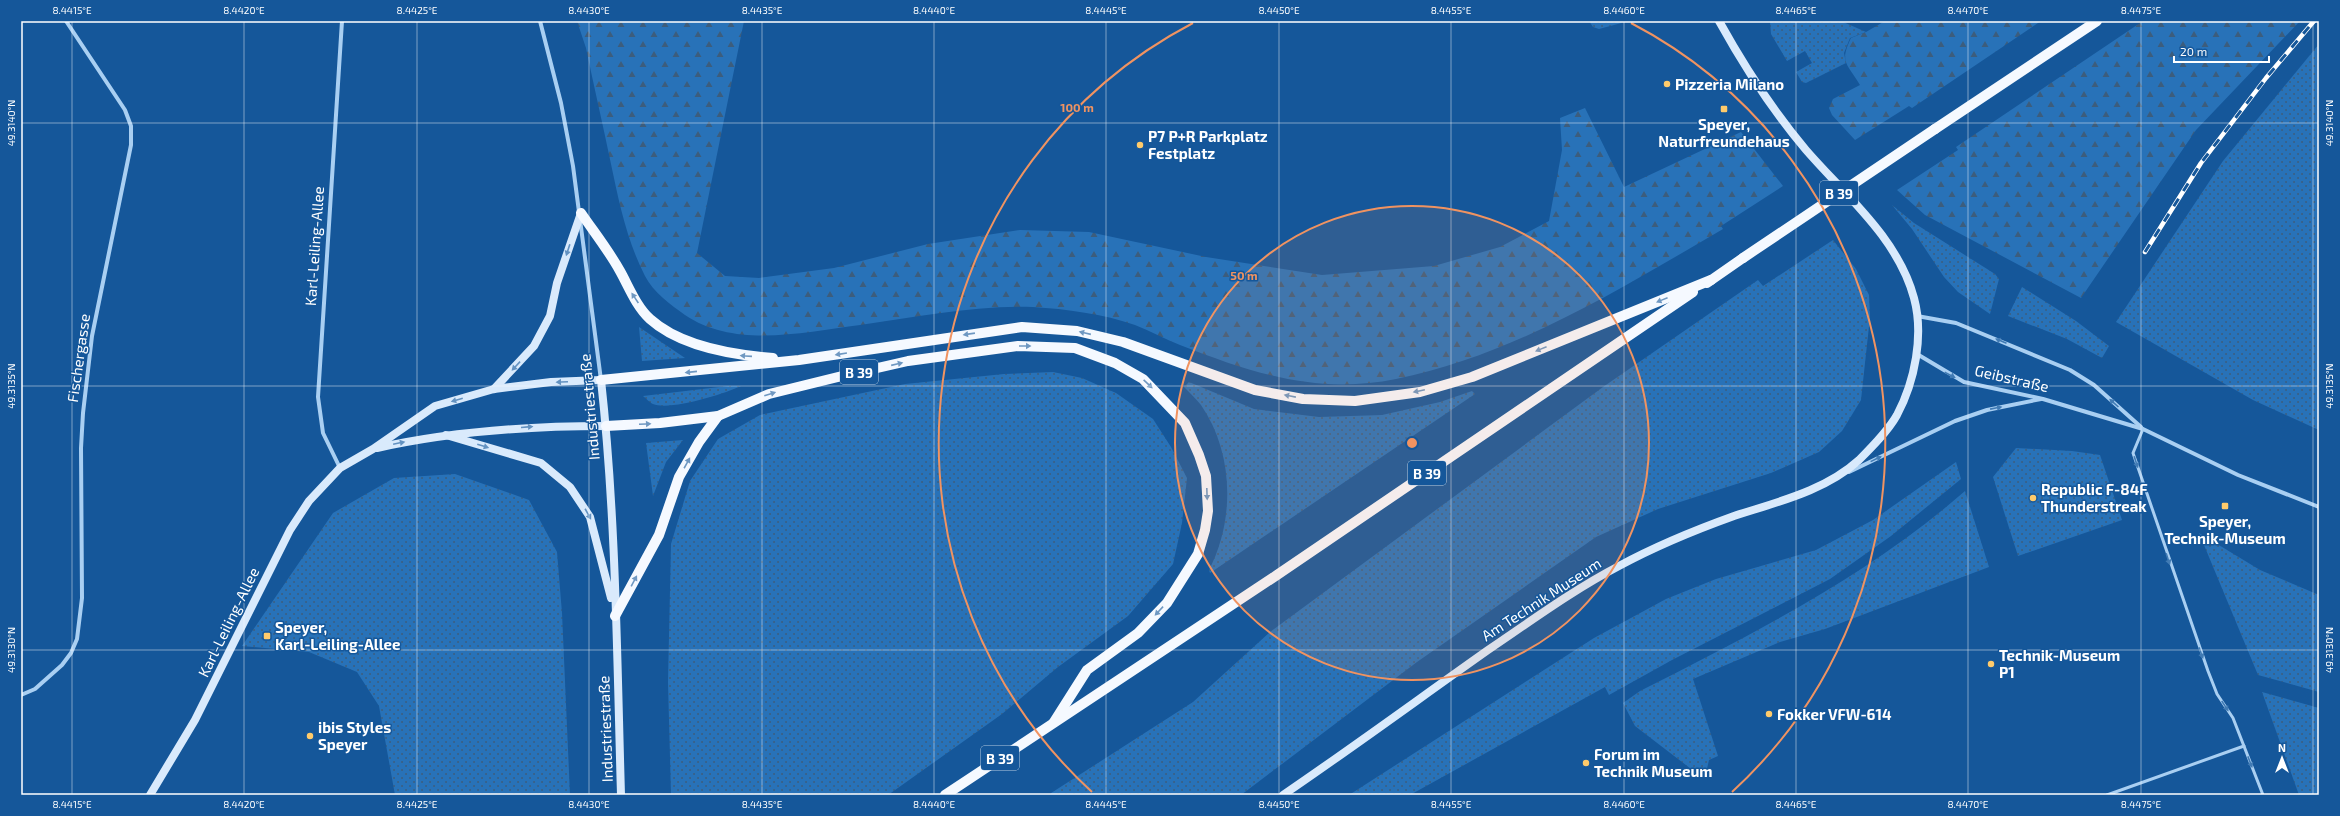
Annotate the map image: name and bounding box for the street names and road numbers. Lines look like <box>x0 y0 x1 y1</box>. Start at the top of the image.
road number: B 39 <box>1820 181 1858 205</box>
street label: Karl-Leiling-Allee <box>301 186 327 306</box>
street label: Fischergasse <box>63 313 93 403</box>
street label: Industriestraße <box>575 353 603 461</box>
road number: B 39 <box>840 360 878 384</box>
street label: Geibstraße <box>1973 361 2051 395</box>
road number: B 39 <box>1408 461 1446 485</box>
street label: Am Technik Museum <box>1478 554 1604 644</box>
street label: Karl-Leiling-Allee <box>194 564 262 680</box>
street label: Industriestraße <box>594 675 616 783</box>
road number: B 39 <box>981 746 1019 770</box>

